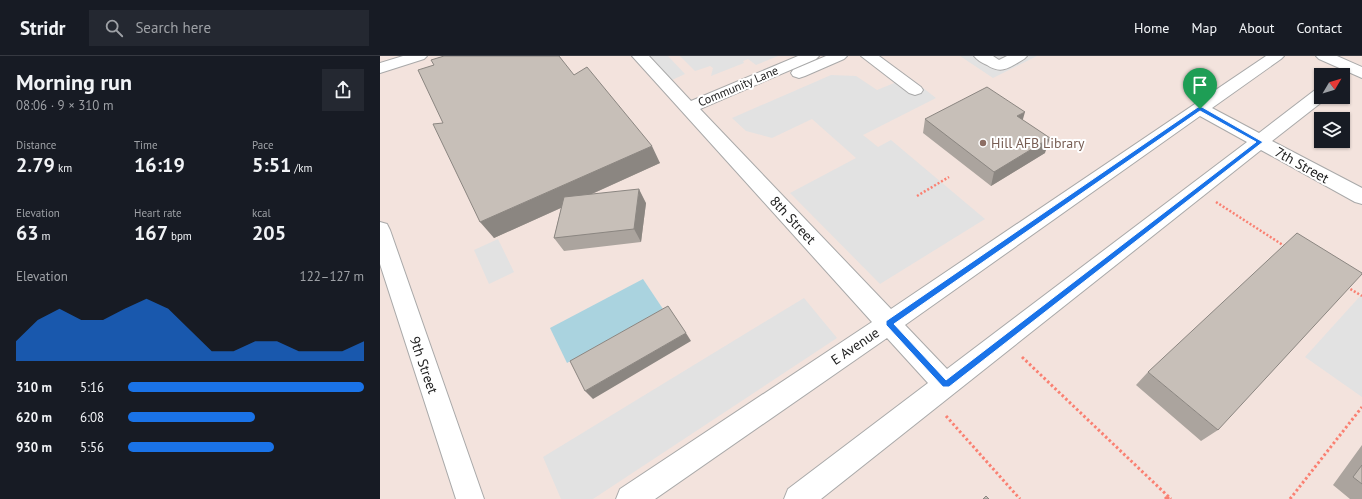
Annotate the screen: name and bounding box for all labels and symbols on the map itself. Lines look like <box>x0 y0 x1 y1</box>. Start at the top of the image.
street label: Community Lane <box>696 62 780 110</box>
pin <box>1183 68 1217 109</box>
north arrow <box>1314 68 1350 104</box>
place label: Hill AFB Library <box>991 134 1085 152</box>
marker: Hill AFB Library <box>978 138 988 148</box>
street label: 7th Street <box>1272 143 1332 187</box>
street label: 8th Street <box>766 192 820 248</box>
street label: E Avenue <box>827 323 883 369</box>
street label: 9th Street <box>406 334 442 396</box>

